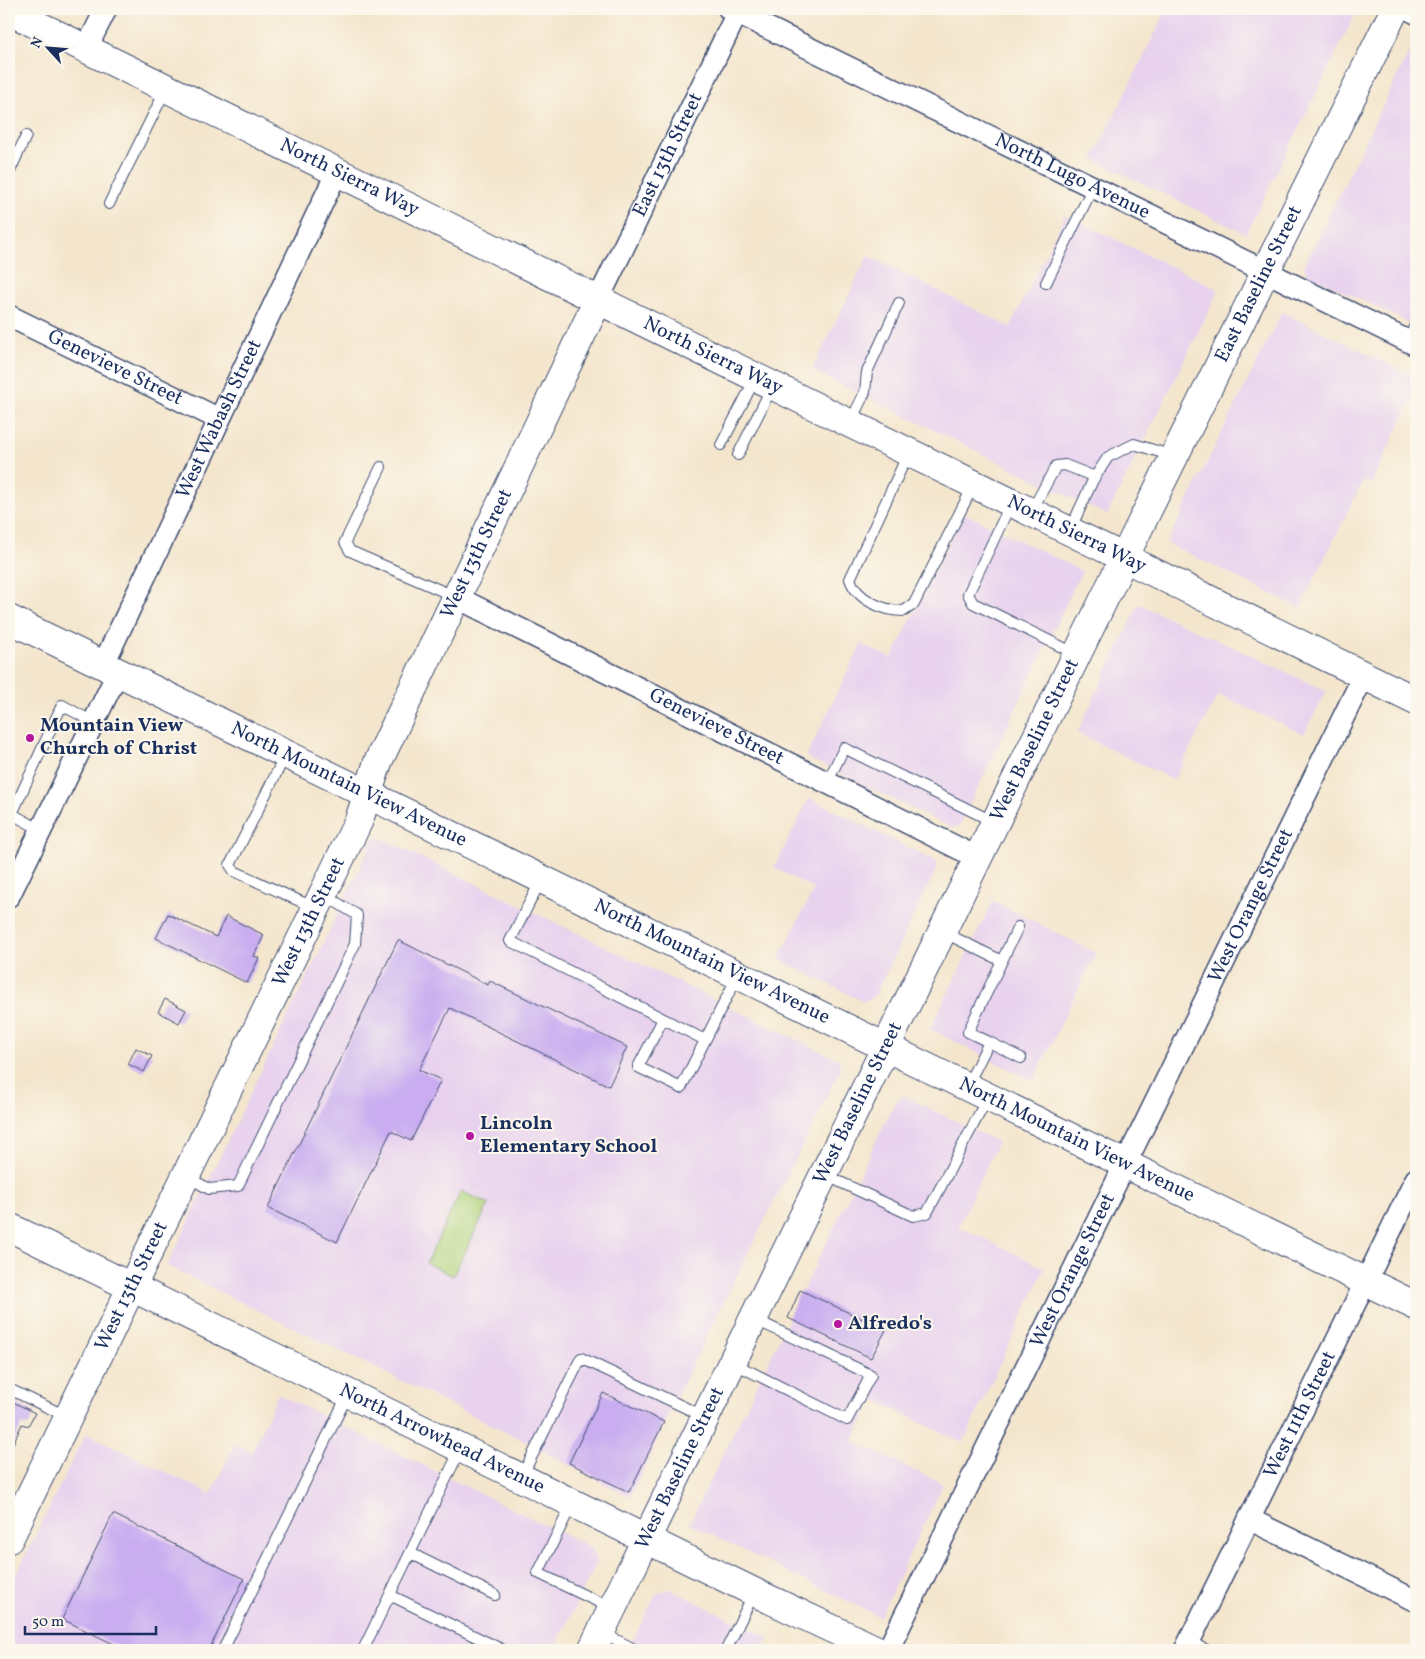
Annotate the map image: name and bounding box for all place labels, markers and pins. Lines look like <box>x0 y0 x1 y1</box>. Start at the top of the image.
place label: Mountain View Church of Christ <box>40 712 198 763</box>
marker: Mountain View Church of Christ <box>24 732 36 744</box>
place label: Lincoln Elementary School <box>480 1110 657 1161</box>
marker: Lincoln Elementary School <box>464 1130 476 1142</box>
place label: Alfredo's <box>848 1310 932 1338</box>
marker: Alfredo's <box>832 1318 844 1330</box>

